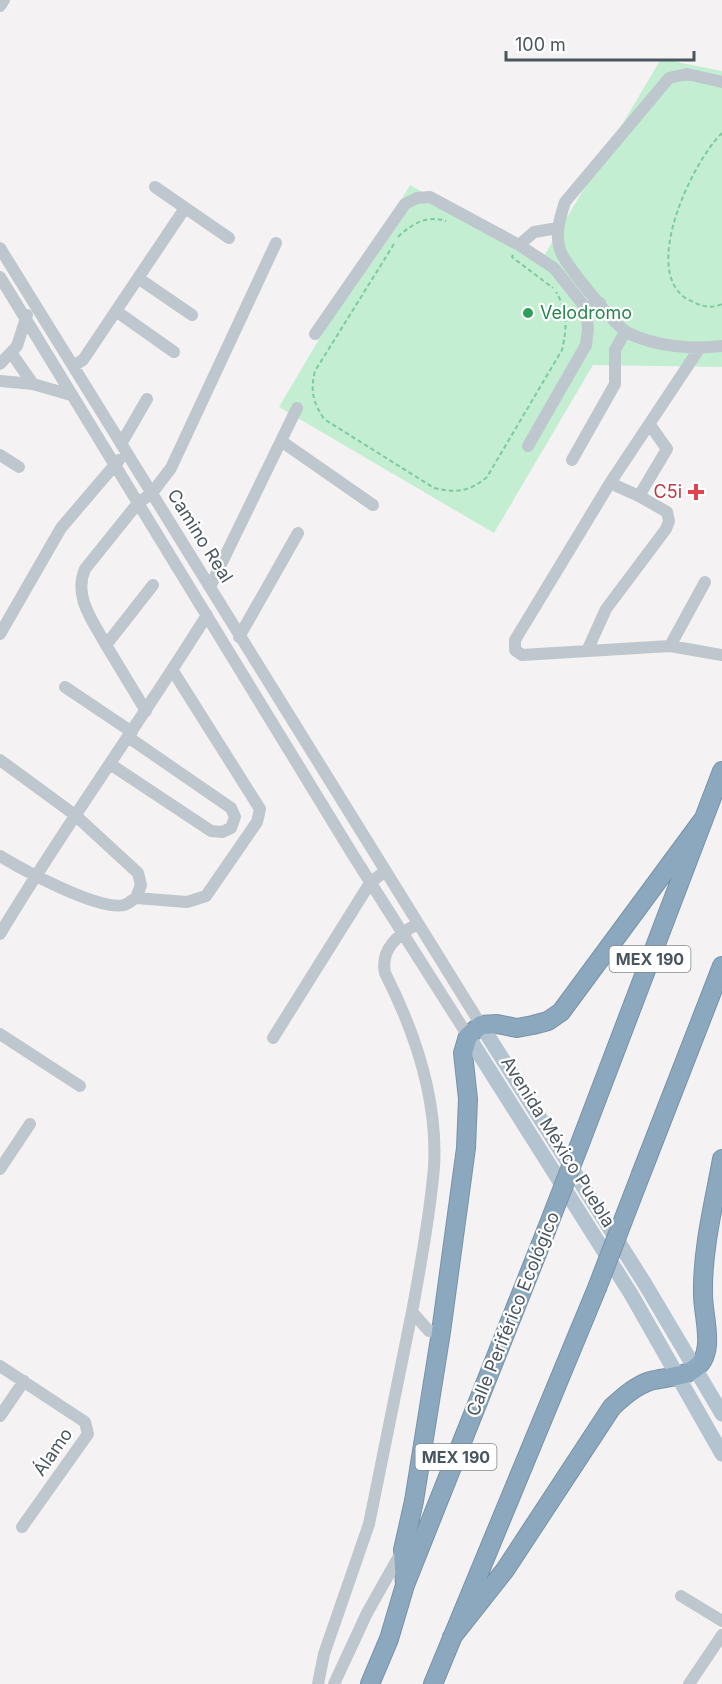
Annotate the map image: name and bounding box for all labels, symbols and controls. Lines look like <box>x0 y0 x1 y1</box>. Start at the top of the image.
scale bar <box>506 24 694 62</box>
text: 100 m <box>515 34 566 55</box>
place label: Velodromo <box>540 302 632 323</box>
marker: Velodromo <box>521 306 535 320</box>
place label: C5i <box>654 481 682 502</box>
marker: C5i <box>687 483 705 501</box>
street label: Camino Real <box>163 485 238 586</box>
road number: MEX 190 <box>610 946 690 972</box>
street label: Avenida México Puebla <box>497 1052 620 1231</box>
street label: Calle Periférico Ecológico <box>462 1209 563 1419</box>
street label: Álamo <box>28 1423 77 1480</box>
road number: MEX 190 <box>416 1444 496 1470</box>

